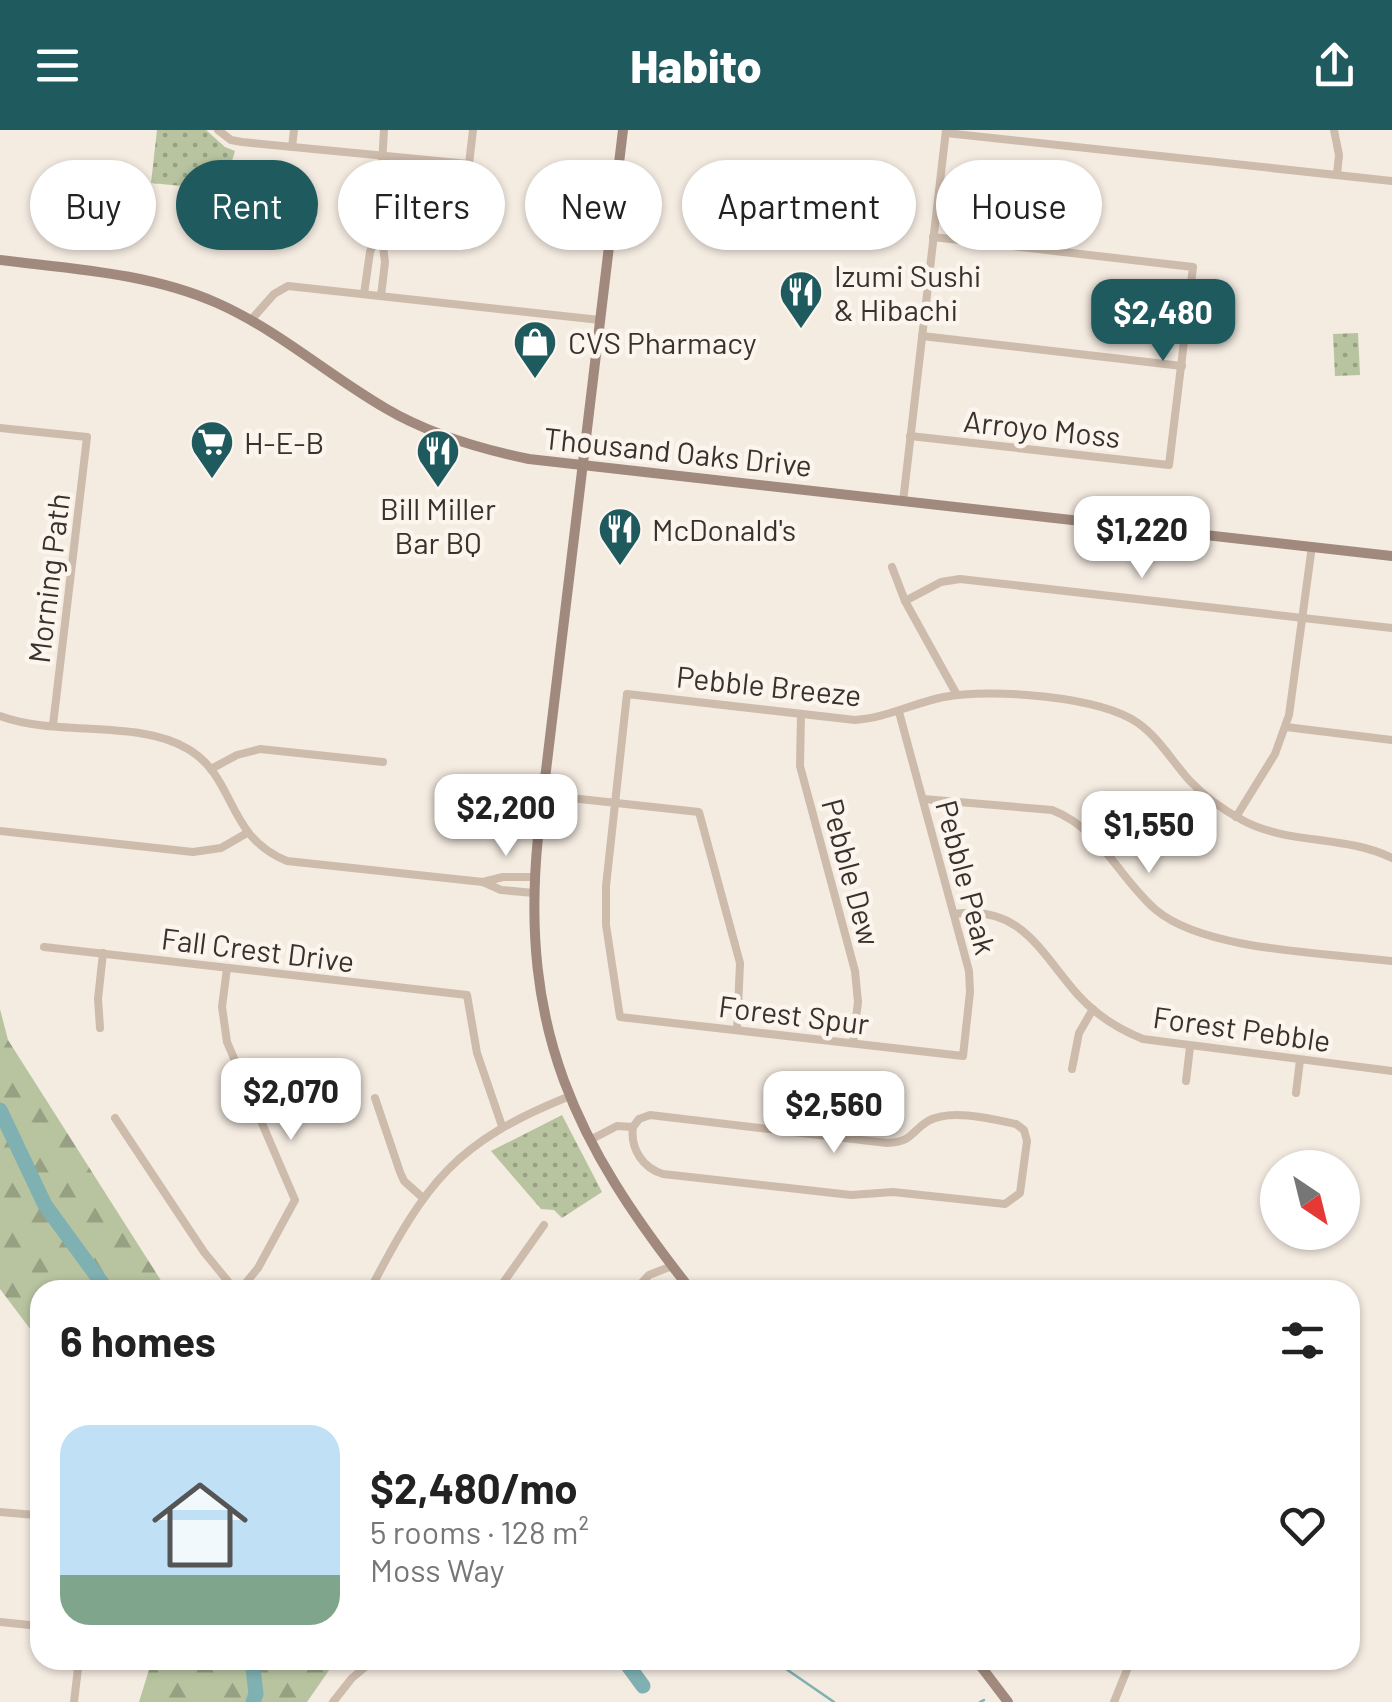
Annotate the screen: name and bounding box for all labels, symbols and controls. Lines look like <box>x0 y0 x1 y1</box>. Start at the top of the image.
icon: menu <box>30 38 85 93</box>
text: Habito <box>630 38 762 92</box>
icon: share <box>1307 38 1362 93</box>
chip: Buy <box>30 160 156 250</box>
chip: Rent <box>176 160 318 250</box>
chip: Filters <box>338 160 505 250</box>
chip: New <box>525 160 662 250</box>
chip: Apartment <box>682 160 916 250</box>
chip: House <box>936 160 1102 250</box>
place label: Izumi Sushi & Hibachi <box>834 257 982 327</box>
restaurant icon: Izumi Sushi & Hibachi <box>778 269 824 330</box>
pin: $2,480 <box>1082 279 1244 364</box>
text: $2,480 <box>1113 292 1213 330</box>
shop icon: CVS Pharmacy <box>512 319 558 380</box>
place label: CVS Pharmacy <box>568 324 757 360</box>
street label: Arroyo Moss <box>962 402 1122 454</box>
supermarket icon: H-E-B <box>189 419 235 480</box>
street label: Thousand Oaks Drive <box>542 419 814 483</box>
place label: H-E-B <box>244 424 324 460</box>
restaurant icon: Bill Miller Bar BQ <box>415 428 461 489</box>
place label: Bill Miller Bar BQ <box>380 490 496 560</box>
street label: Morning Path <box>20 491 76 665</box>
pin: $1,220 <box>1061 496 1223 581</box>
restaurant icon: McDonald's <box>597 506 643 567</box>
text: $1,220 <box>1096 509 1188 547</box>
place label: McDonald's <box>652 511 796 547</box>
street label: Pebble Breeze <box>675 657 863 713</box>
pin: $2,200 <box>425 774 587 859</box>
text: $2,200 <box>456 787 556 825</box>
pin: $1,550 <box>1068 791 1230 876</box>
street label: Pebble Dew <box>815 795 889 949</box>
street label: Pebble Peak <box>929 796 1005 958</box>
text: $1,550 <box>1104 804 1194 842</box>
street label: Fall Crest Drive <box>159 919 357 979</box>
street label: Forest Spur <box>717 987 871 1041</box>
street label: Forest Pebble <box>1151 998 1333 1058</box>
pin: $2,070 <box>210 1058 372 1143</box>
text: $2,070 <box>243 1071 339 1109</box>
pin: $2,560 <box>753 1071 915 1156</box>
text: $2,560 <box>785 1084 883 1122</box>
north arrow <box>1260 1150 1360 1250</box>
map controls <box>1260 1150 1360 1250</box>
icon: filters <box>1275 1313 1330 1368</box>
text: 6 homes <box>60 1315 216 1365</box>
text: $2,480/mo <box>370 1462 578 1512</box>
icon: home <box>140 1465 260 1585</box>
icon: heart <box>1275 1498 1330 1553</box>
text: 5 rooms · 128 m² <box>370 1512 589 1550</box>
text: Moss Way <box>370 1550 505 1588</box>

